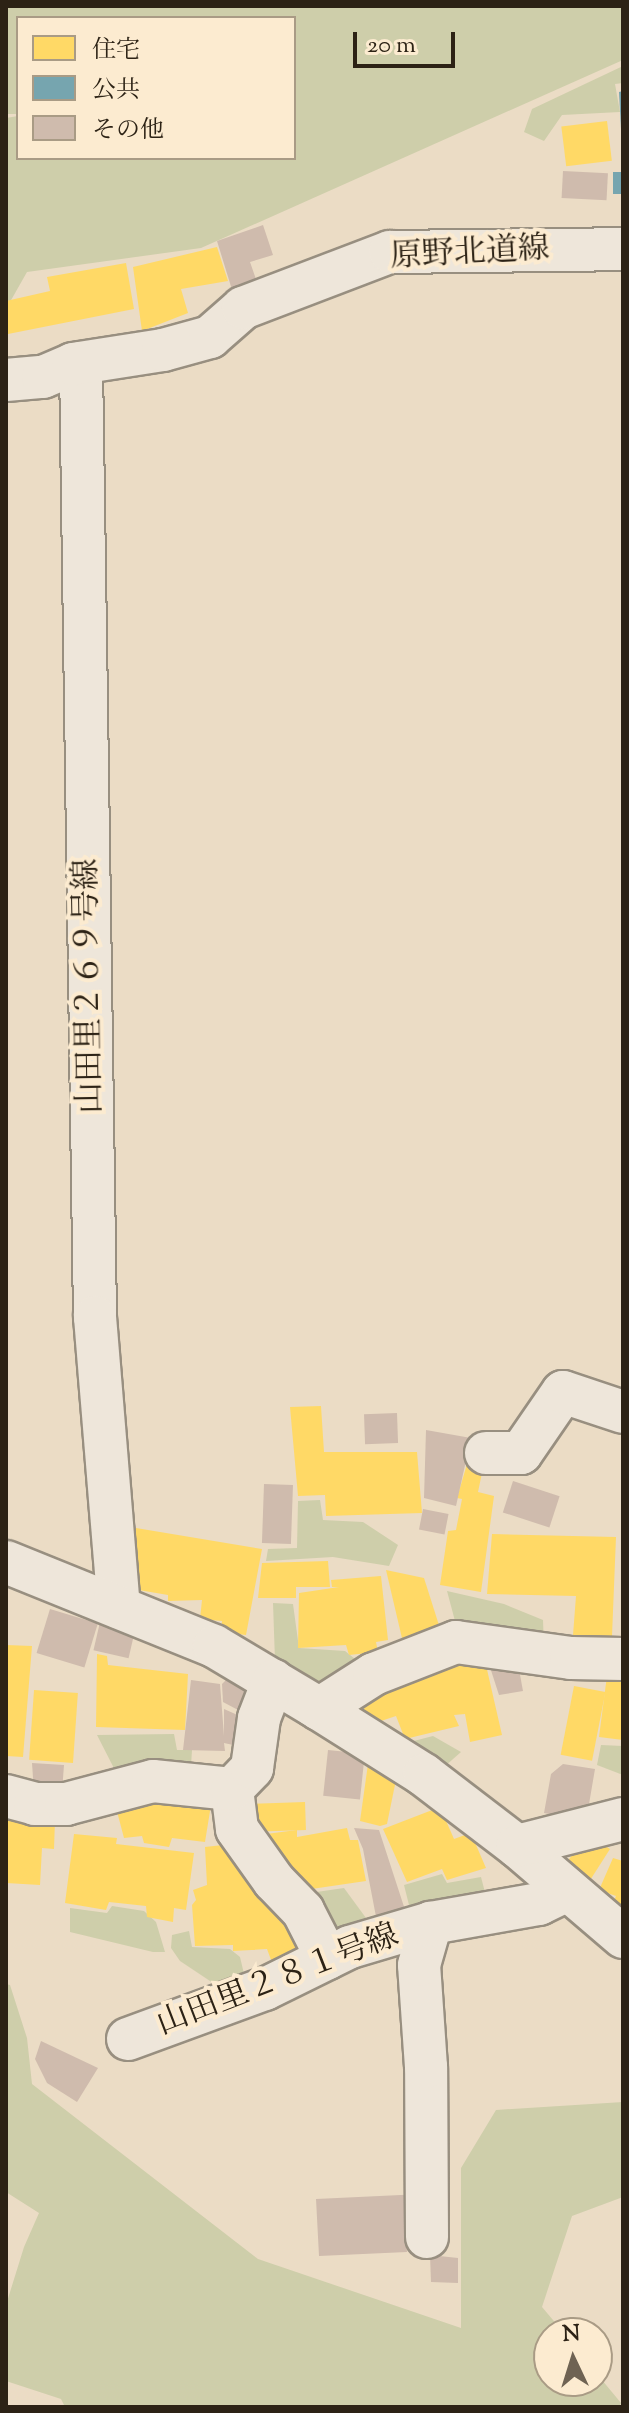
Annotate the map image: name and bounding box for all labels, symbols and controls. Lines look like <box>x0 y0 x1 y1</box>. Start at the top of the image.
legend <box>16 16 296 160</box>
scale bar <box>357 16 459 66</box>
text: 20 m <box>367 29 416 63</box>
text: 住宅 <box>92 34 140 68</box>
text: 公共 <box>92 74 140 108</box>
text: その他 <box>92 114 164 148</box>
street label: 原野北道線 <box>389 231 551 277</box>
street label: 山田里２６９号線 <box>69 858 111 1114</box>
street label: 山田里２８１号線 <box>152 1917 404 2045</box>
north arrow <box>533 2317 613 2397</box>
text: N <box>562 2318 581 2352</box>

